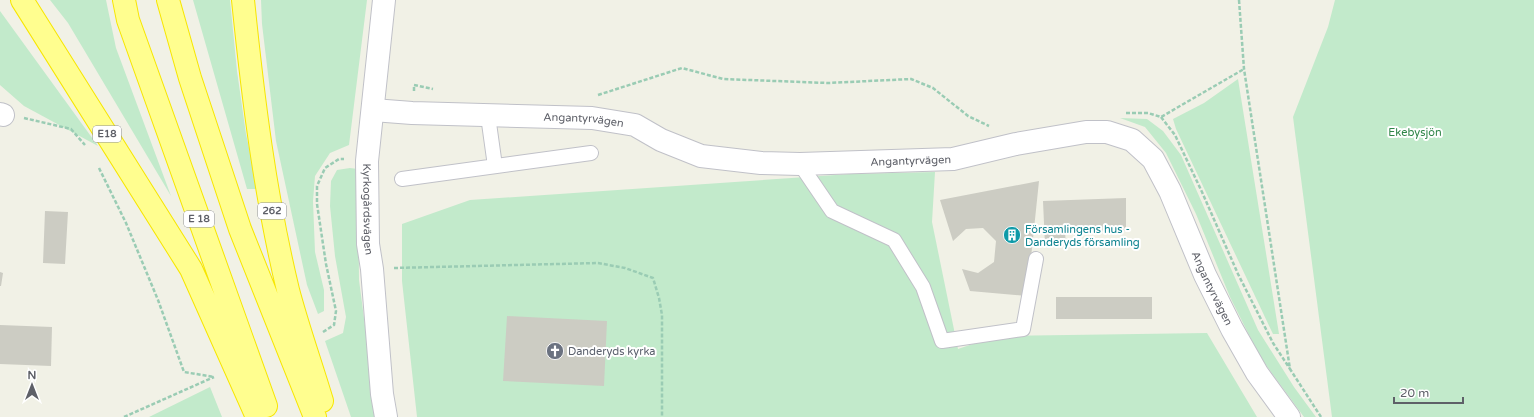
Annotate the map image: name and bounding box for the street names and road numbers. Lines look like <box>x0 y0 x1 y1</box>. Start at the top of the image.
street label: Angantyrvägen <box>543 110 625 130</box>
road number: E18 <box>93 126 121 142</box>
street label: Angantyrvägen <box>870 153 951 168</box>
street label: Kyrkogårdsvägen <box>361 163 376 256</box>
road number: 262 <box>258 203 286 219</box>
road number: E 18 <box>184 211 214 227</box>
street label: Angantyrvägen <box>1189 249 1236 327</box>

